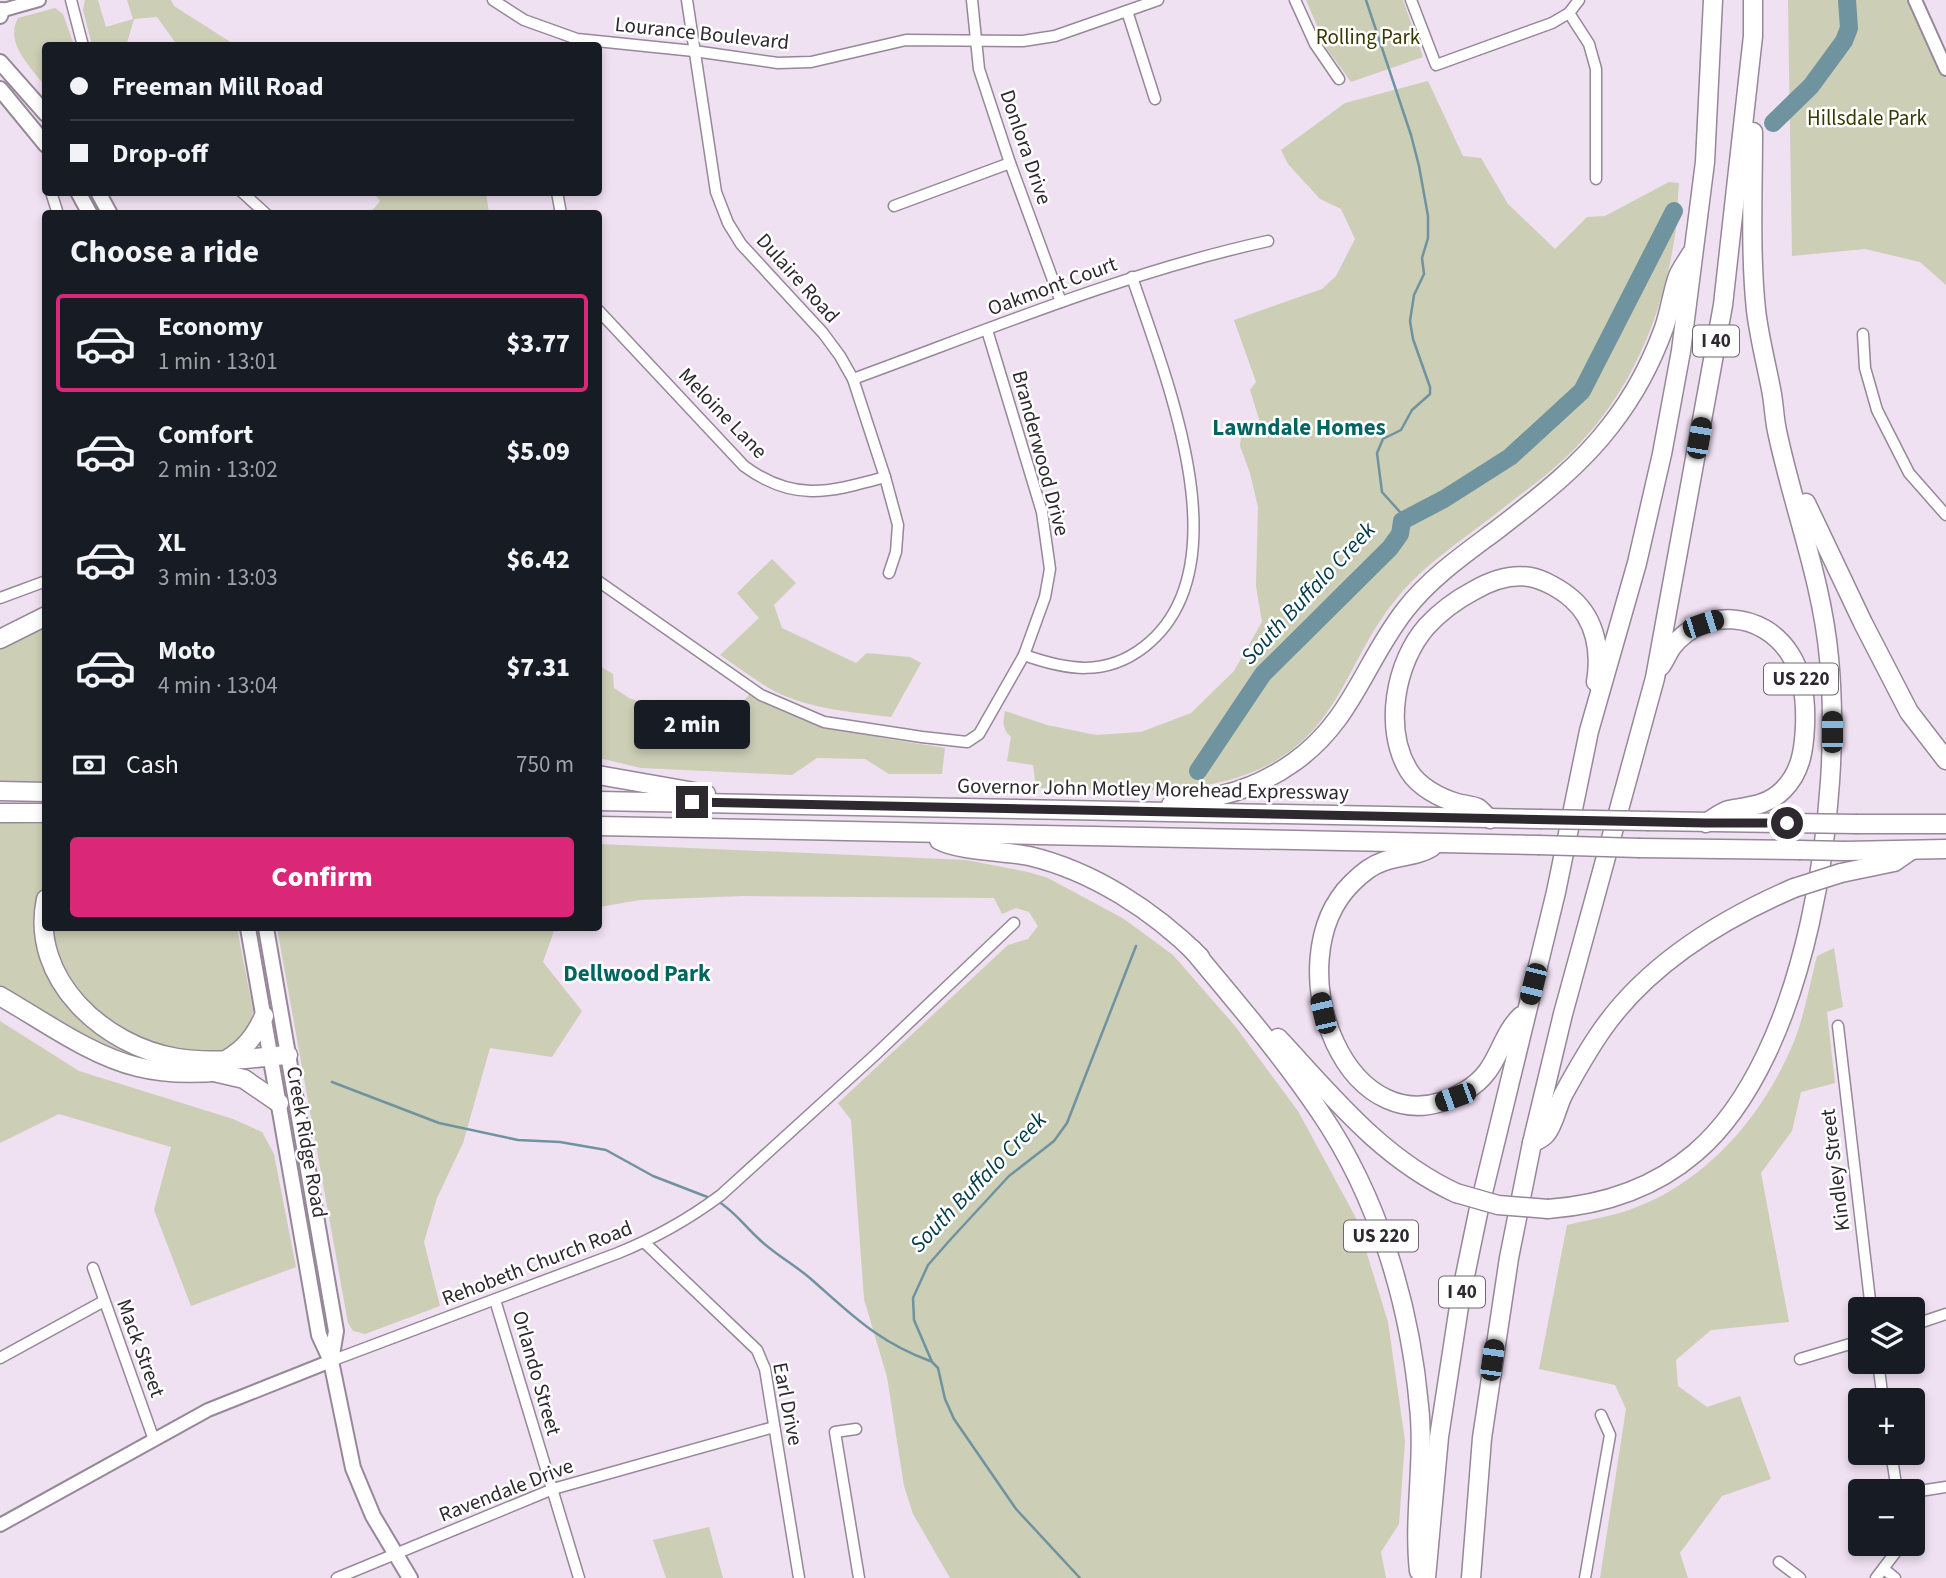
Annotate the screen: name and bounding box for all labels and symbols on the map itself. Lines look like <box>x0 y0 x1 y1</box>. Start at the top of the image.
street label: Lourance Boulevard <box>613 9 791 57</box>
park label: Rolling Park <box>1316 22 1421 52</box>
street label: Donlora Drive <box>992 86 1060 208</box>
park label: Hillsdale Park <box>1807 103 1928 133</box>
street label: Dulaire Road <box>749 226 847 330</box>
street label: Oakmont Court <box>983 249 1121 323</box>
road number: I 40 <box>1693 326 1739 356</box>
street label: Meloine Lane <box>672 361 774 465</box>
street label: Branderwood Drive <box>1004 367 1078 539</box>
district label: Lawndale Homes <box>1212 411 1386 444</box>
car <box>1686 415 1713 461</box>
water label: South Buffalo Creek <box>1233 513 1384 672</box>
car <box>1680 608 1727 640</box>
road number: US 220 <box>1764 664 1838 694</box>
callout: 2 min <box>634 700 750 750</box>
car <box>1822 711 1843 753</box>
street label: Governor John Motley Morehead Expressway <box>957 771 1349 807</box>
route end <box>676 786 708 818</box>
route start <box>1771 807 1803 839</box>
district label: Dellwood Park <box>563 957 711 990</box>
car <box>1518 961 1549 1007</box>
car <box>1309 990 1338 1036</box>
street label: Creek Ridge Road <box>279 1064 335 1220</box>
car <box>1432 1080 1479 1114</box>
water label: South Buffalo Creek <box>902 1103 1055 1260</box>
street label: Kindley Street <box>1813 1107 1857 1233</box>
street label: Rehobeth Church Road <box>437 1213 637 1313</box>
road number: US 220 <box>1344 1220 1418 1252</box>
road number: I 40 <box>1439 1276 1485 1308</box>
street label: Mack Street <box>109 1295 173 1401</box>
street label: Orlando Street <box>505 1307 569 1439</box>
car <box>1479 1338 1506 1382</box>
street label: Earl Drive <box>765 1360 811 1448</box>
street label: Ravendale Drive <box>434 1451 578 1529</box>

